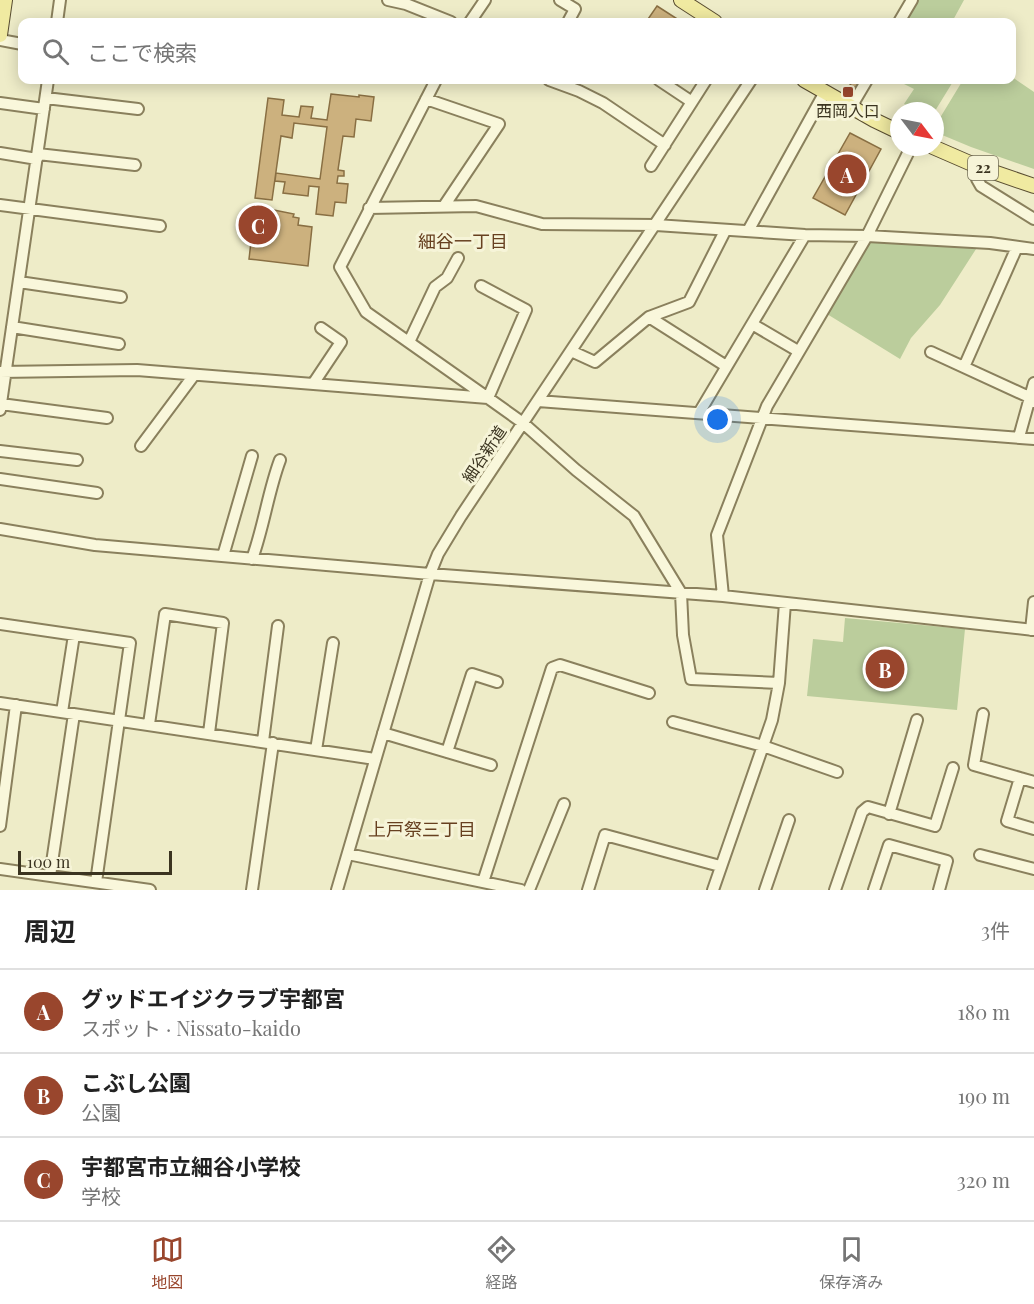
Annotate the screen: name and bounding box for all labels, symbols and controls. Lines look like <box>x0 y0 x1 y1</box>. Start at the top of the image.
search box <box>18 18 1016 84</box>
icon: search <box>39 35 72 68</box>
text: ここで検索 <box>87 37 197 67</box>
marker: 西岡入口 <box>841 85 855 99</box>
place label: 西岡入口 <box>816 100 880 121</box>
north arrow <box>890 102 944 156</box>
pin: A <box>828 152 866 196</box>
road number: 22 <box>968 156 998 180</box>
pin: C <box>238 202 278 248</box>
district label: 細谷一丁目 <box>418 229 508 253</box>
your location <box>703 405 732 434</box>
street label: 細谷新道 <box>457 421 510 486</box>
pin: B <box>866 646 904 692</box>
district label: 上戸祭三丁目 <box>368 817 476 841</box>
scale bar <box>18 848 172 876</box>
text: 100 m <box>27 851 70 872</box>
text: 周辺 <box>24 913 76 948</box>
text: 3件 <box>981 916 1010 943</box>
text: グッドエイジクラブ宇都宮 <box>81 983 345 1013</box>
text: A <box>37 998 50 1025</box>
text: 180 m <box>957 998 1010 1025</box>
text: スポット · Nissato-kaido <box>81 1014 301 1041</box>
text: こぶし公園 <box>81 1067 191 1097</box>
text: B <box>37 1082 50 1109</box>
text: 190 m <box>958 1082 1010 1109</box>
text: 公園 <box>81 1098 121 1125</box>
text: 宇都宮市立細谷小学校 <box>81 1151 301 1181</box>
text: C <box>36 1166 51 1193</box>
text: 320 m <box>957 1166 1010 1193</box>
text: 学校 <box>81 1182 121 1209</box>
tab: 地図 <box>151 1233 184 1293</box>
tab: 経路 <box>485 1233 518 1293</box>
tab: 保存済み <box>819 1233 883 1293</box>

